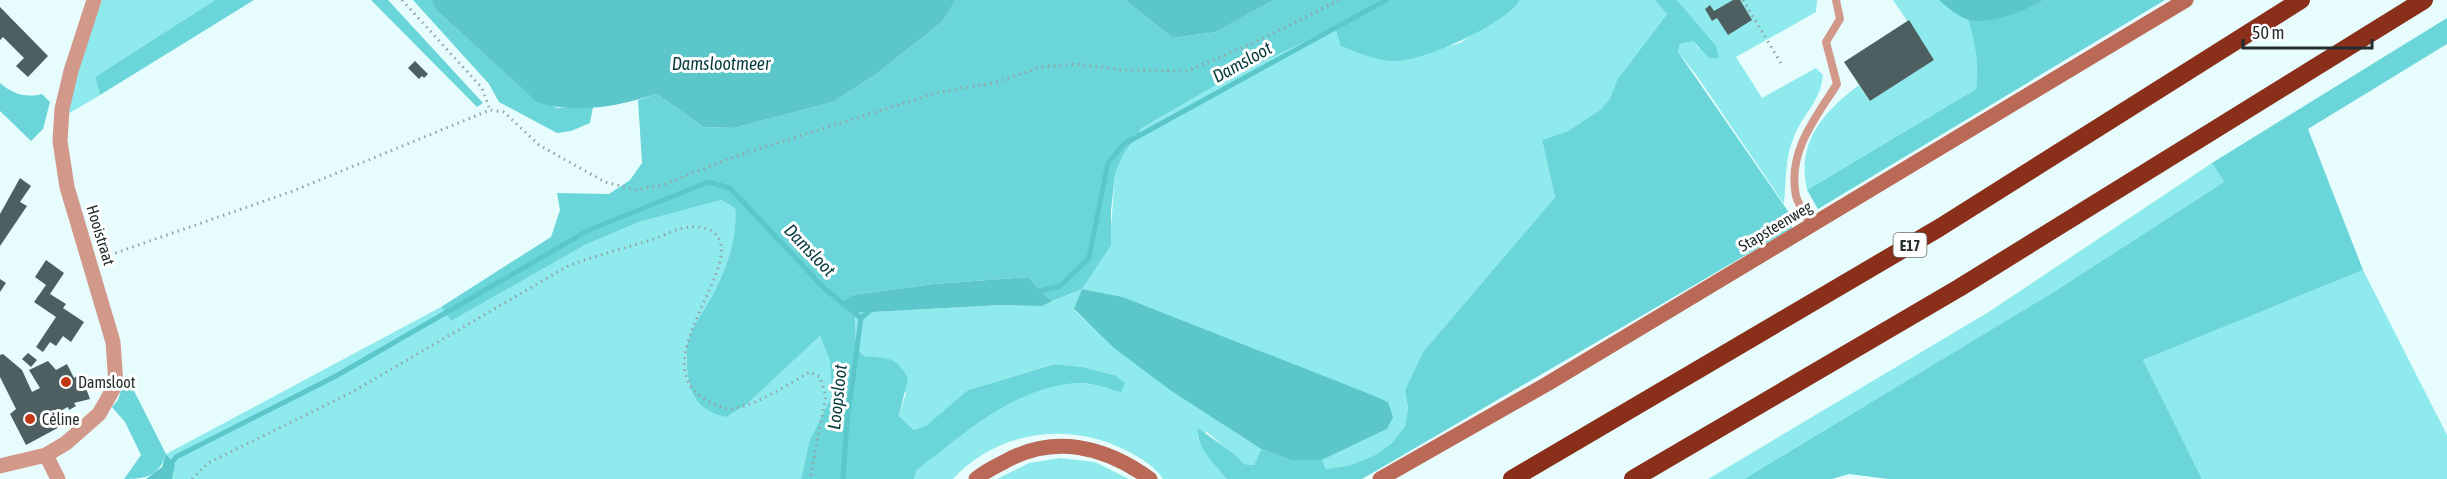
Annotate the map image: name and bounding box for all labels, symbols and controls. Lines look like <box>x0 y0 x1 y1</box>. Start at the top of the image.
scale bar <box>2243 12 2372 50</box>
text: 50 m <box>2252 22 2284 43</box>
water label: Damsloot <box>1209 37 1276 87</box>
water label: Damslootmeer <box>672 53 771 74</box>
street label: Stapsteenweg <box>1735 197 1815 256</box>
street label: Hooistraat <box>83 203 119 268</box>
water label: Damsloot <box>780 220 840 281</box>
road number: E17 <box>1894 233 1926 257</box>
water label: Loopsloot <box>823 363 851 431</box>
place label: Damsloot <box>78 373 136 391</box>
marker: Damsloot <box>59 375 73 389</box>
place label: Céline <box>42 410 79 428</box>
marker: Céline <box>23 412 37 426</box>

